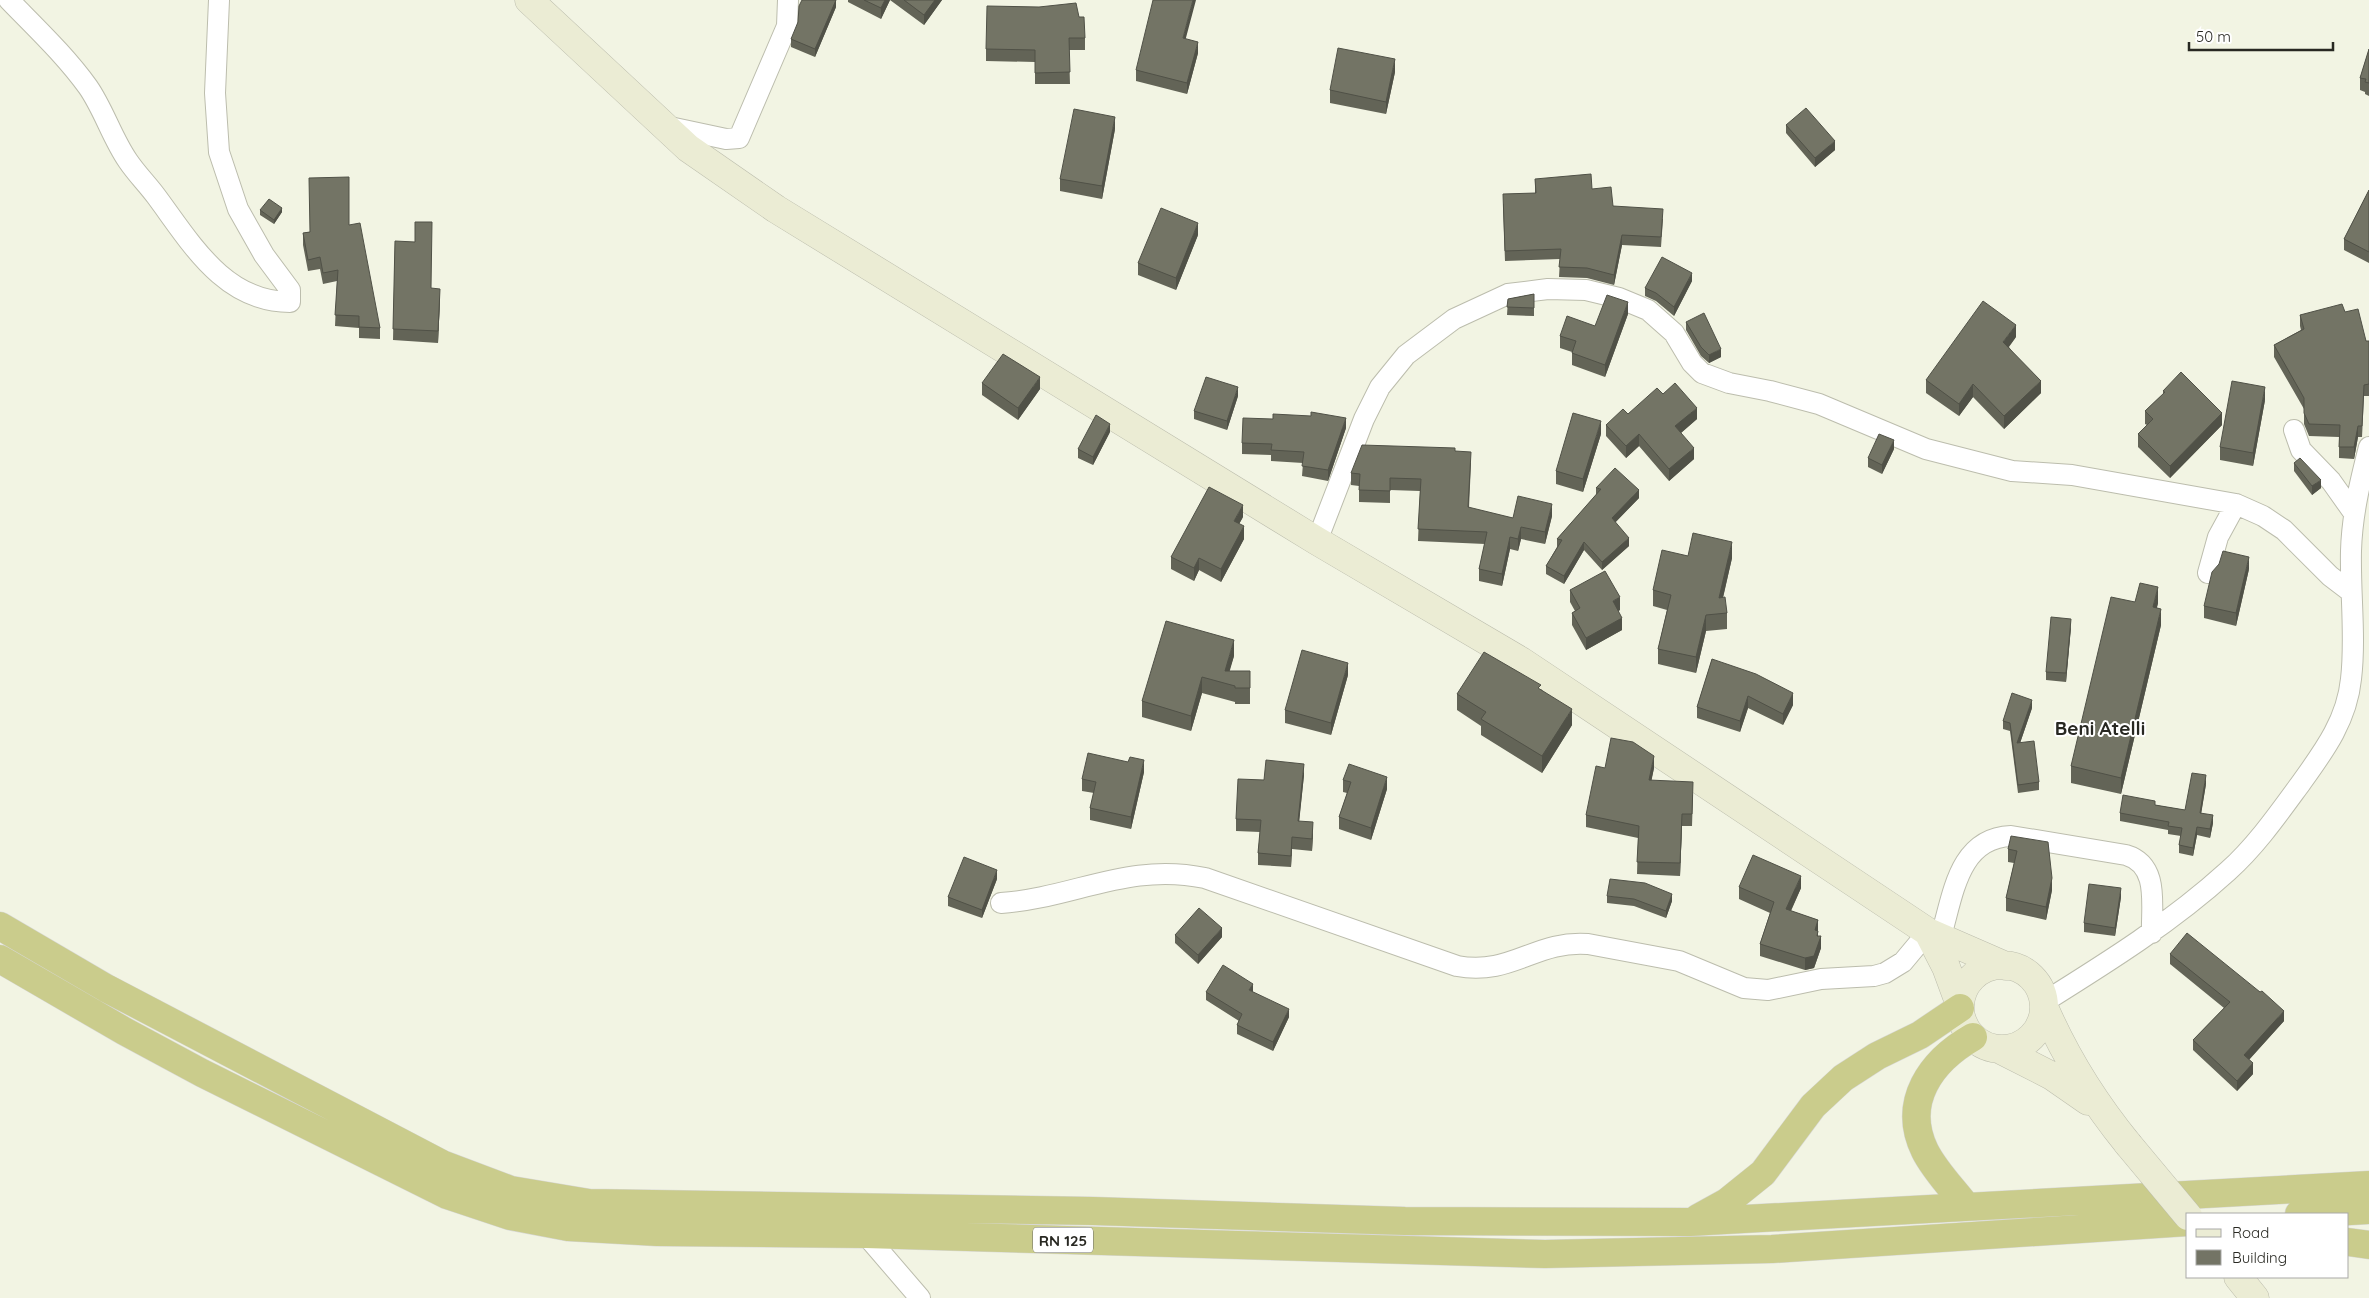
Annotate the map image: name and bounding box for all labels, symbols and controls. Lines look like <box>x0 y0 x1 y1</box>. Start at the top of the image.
scale bar <box>2189 20 2333 52</box>
text: 50 m <box>2196 27 2231 46</box>
district label: Beni Atelli <box>2055 716 2145 740</box>
legend <box>2186 1213 2349 1278</box>
text: Road <box>2232 1223 2269 1242</box>
road number: RN 125 <box>1033 1228 1093 1252</box>
text: Building <box>2232 1248 2287 1267</box>

